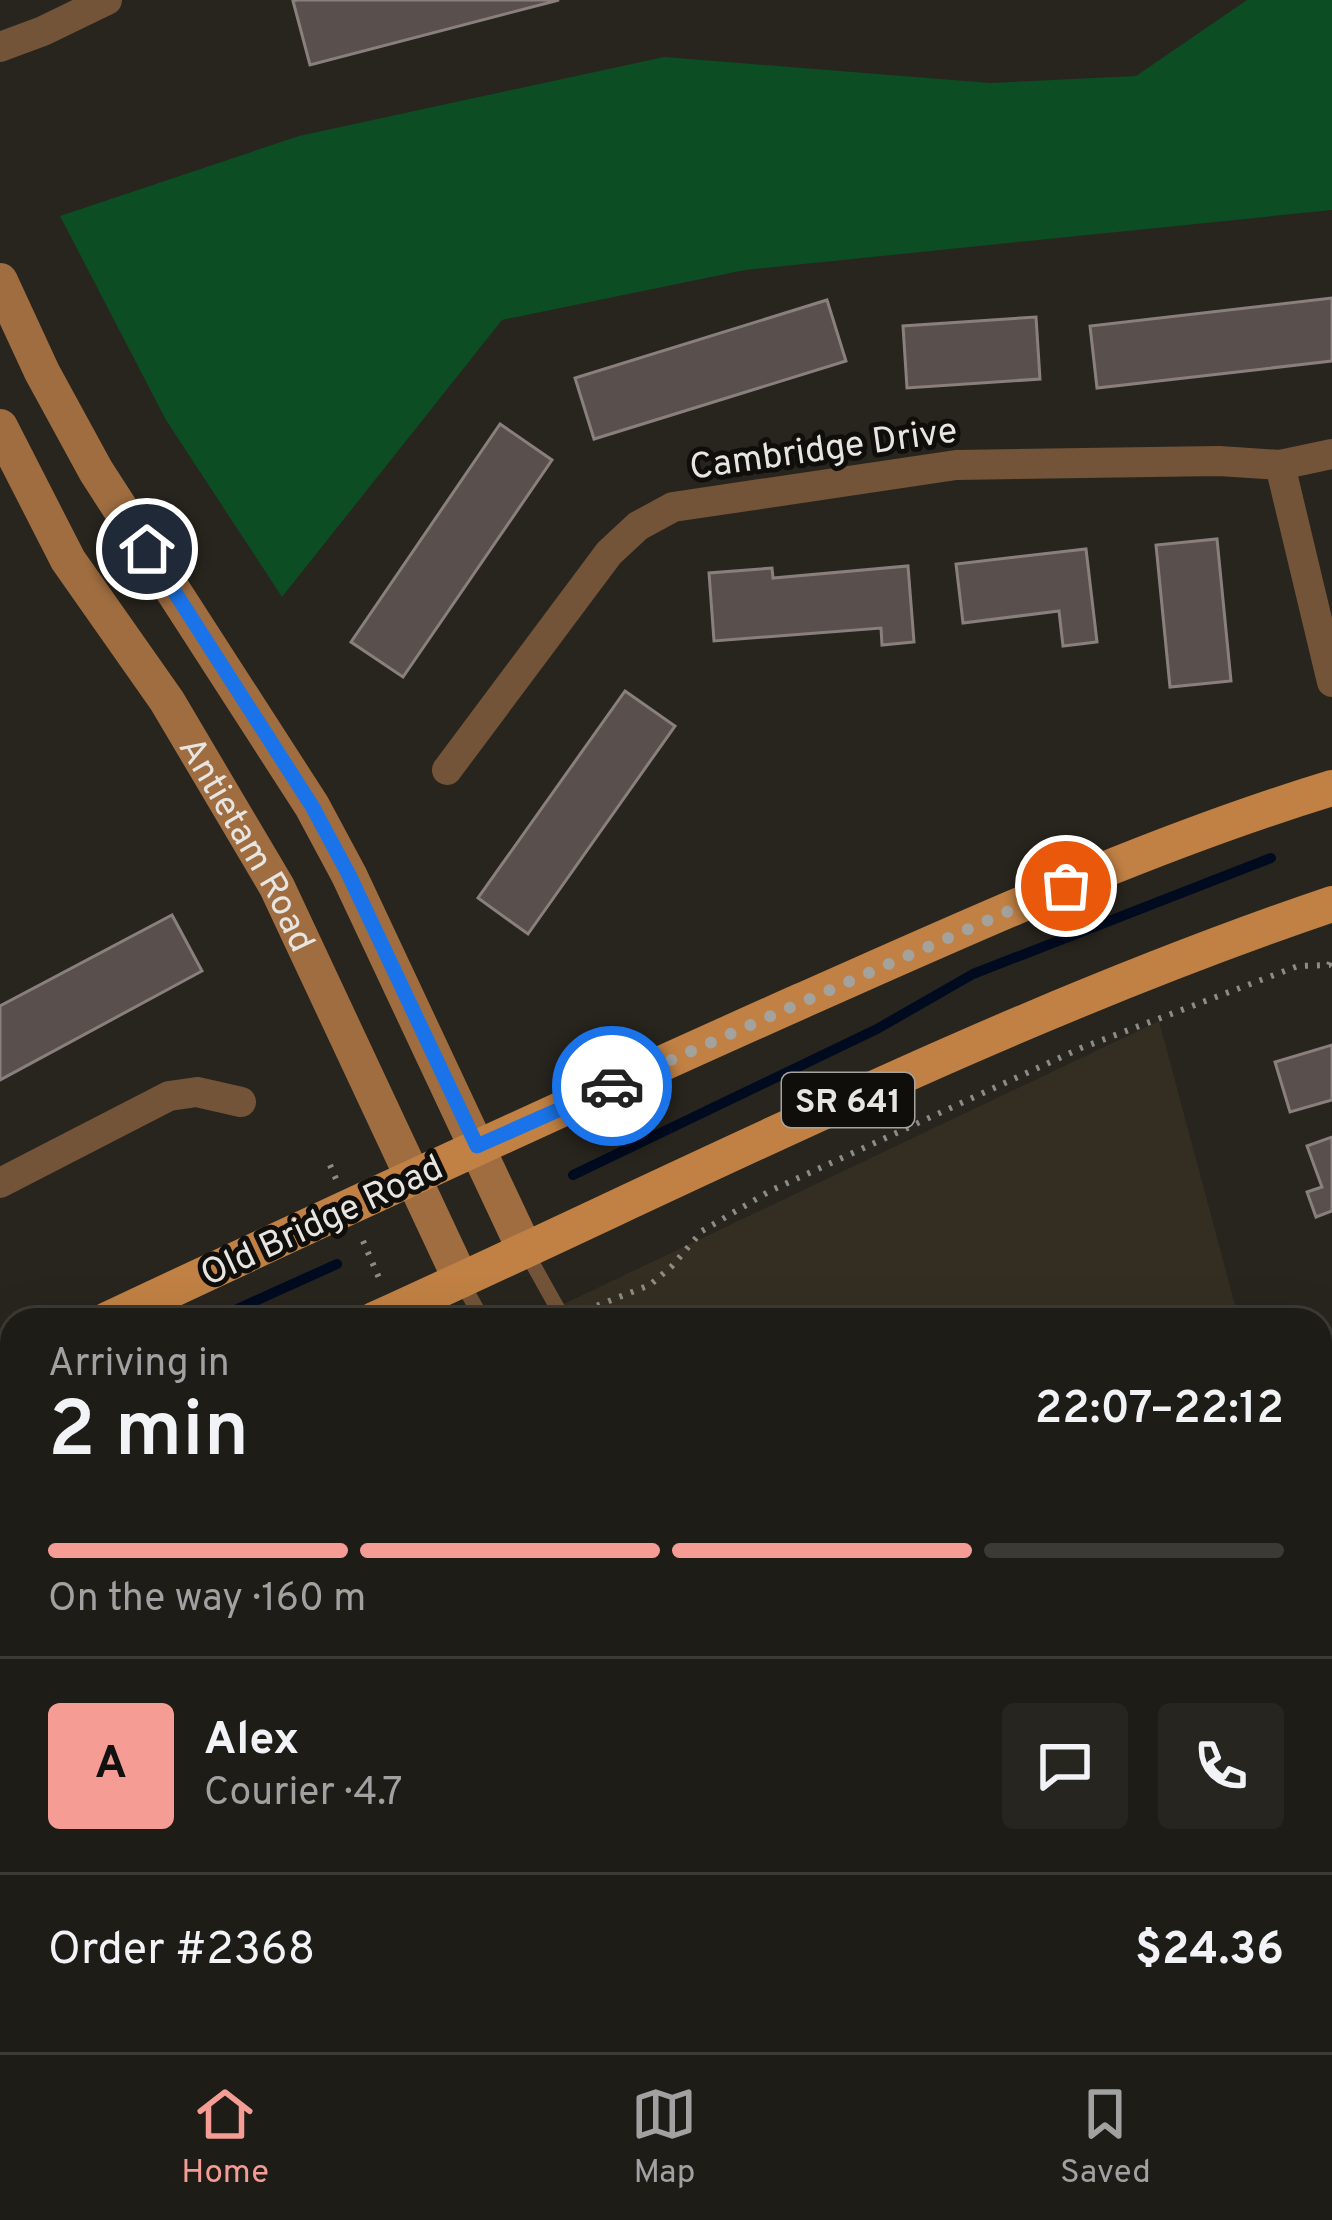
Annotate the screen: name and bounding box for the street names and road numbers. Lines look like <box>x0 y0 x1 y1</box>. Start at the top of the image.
street label: Cambridge Drive <box>687 409 960 493</box>
street label: Antietam Road <box>166 729 323 960</box>
road number: SR 641 <box>782 1073 914 1127</box>
street label: Old Bridge Road <box>194 1146 451 1299</box>

